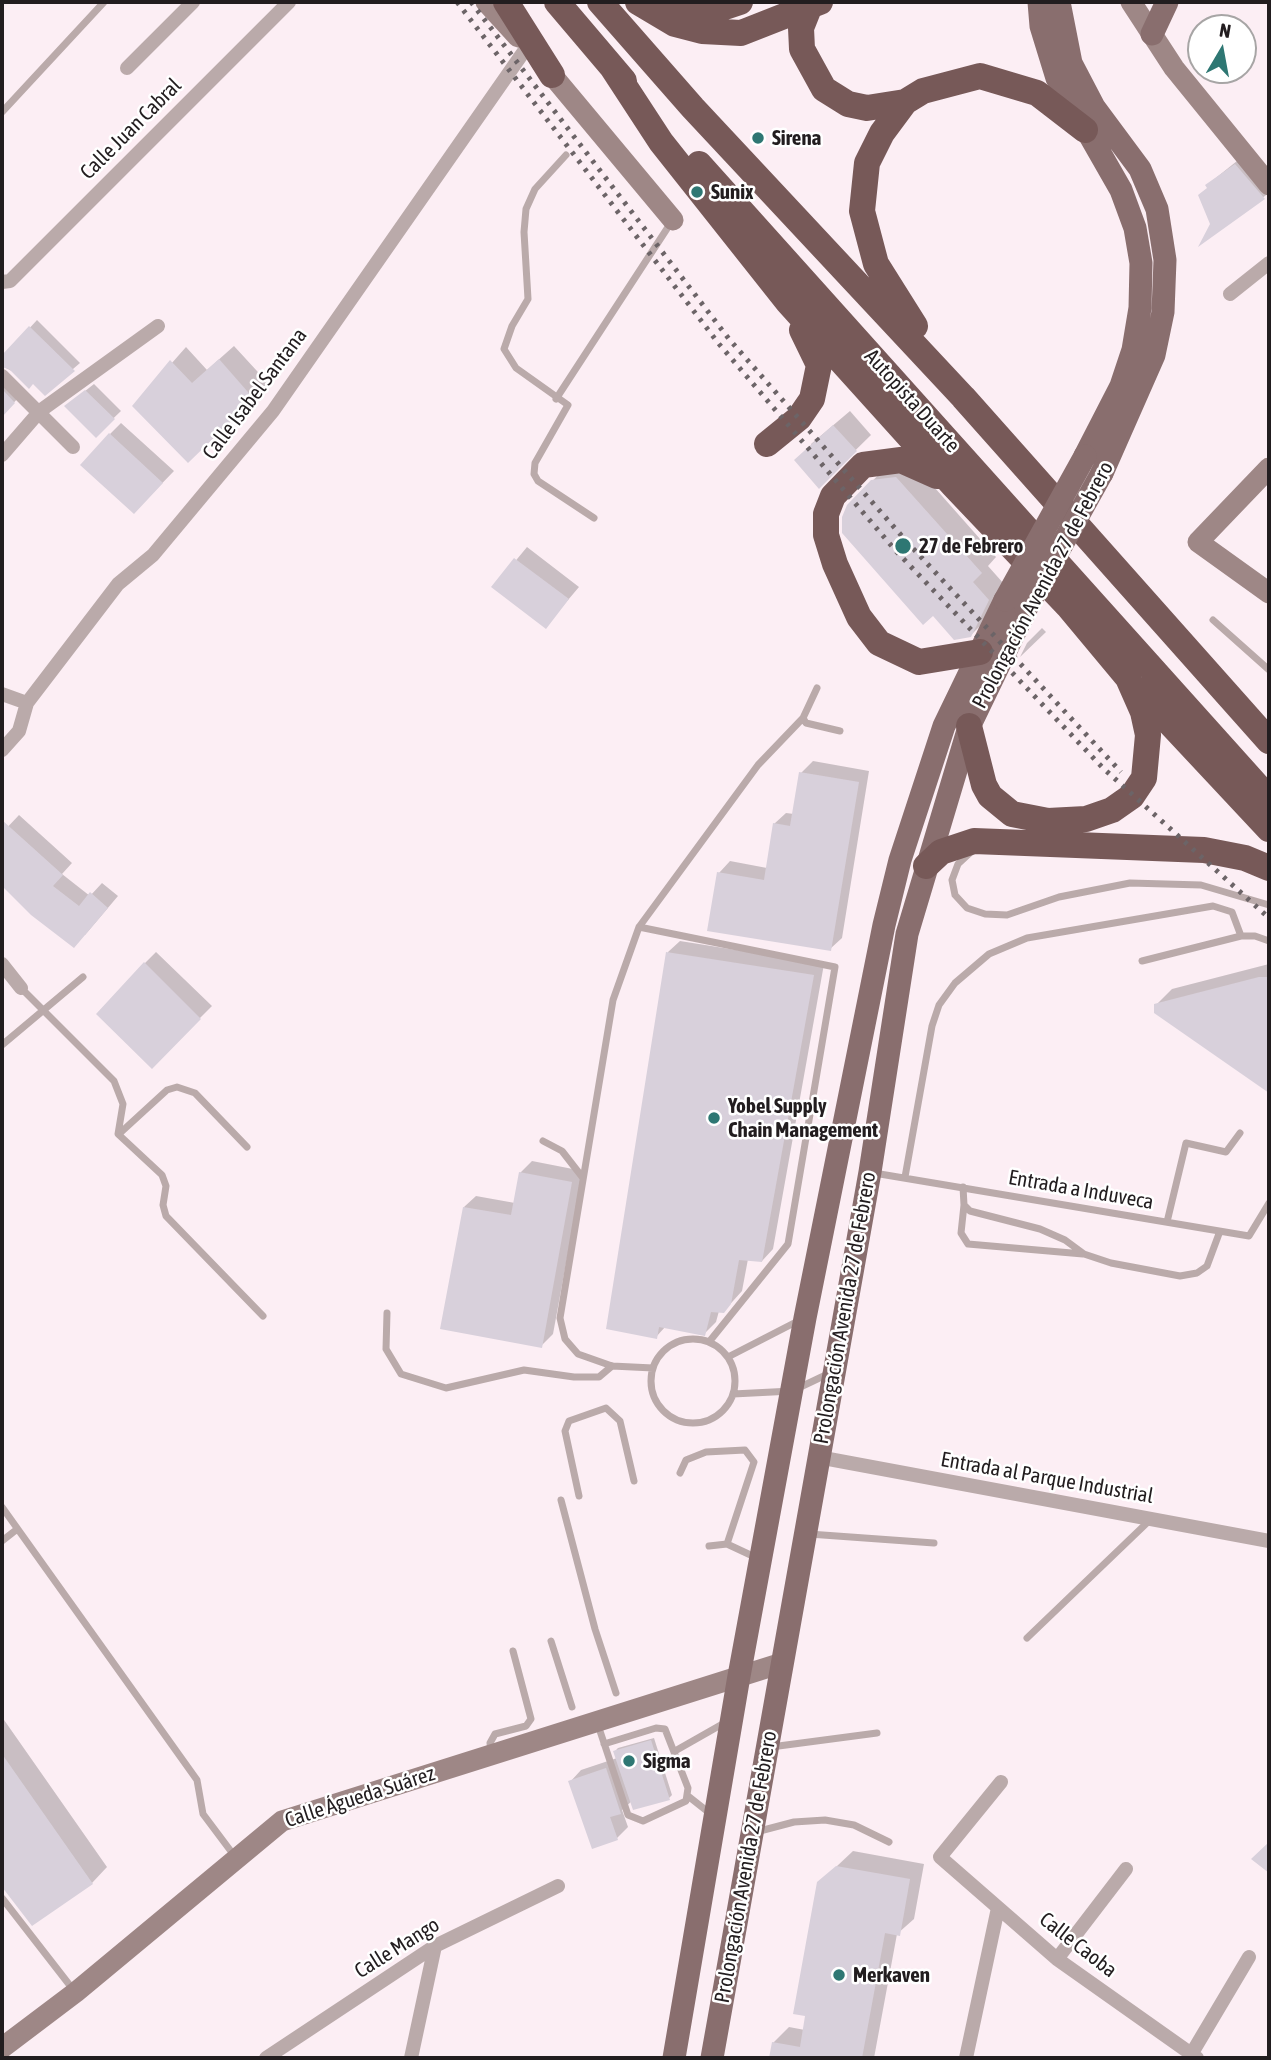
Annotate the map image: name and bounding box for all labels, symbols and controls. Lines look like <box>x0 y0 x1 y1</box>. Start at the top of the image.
north arrow <box>1187 14 1257 84</box>
text: N <box>1218 18 1233 42</box>
street label: Calle Juan Cabral <box>75 73 187 185</box>
place label: Sirena <box>772 125 821 151</box>
marker: Sirena <box>750 130 766 146</box>
place label: Sunix <box>711 179 753 205</box>
marker: Sunix <box>689 184 705 200</box>
street label: Calle Isabel Santana <box>198 324 312 464</box>
street label: Autopista Duarte <box>859 344 965 458</box>
street label: Prolongación Avenida 27 de Febrero <box>967 457 1119 713</box>
place label: 27 de Febrero <box>919 533 1023 559</box>
marker: 27 de Febrero <box>893 536 913 556</box>
place label: Yobel Supply Chain Management <box>728 1093 878 1143</box>
marker: Yobel Supply Chain Management <box>706 1110 722 1126</box>
street label: Entrada a Induveca <box>1006 1165 1156 1215</box>
street label: Prolongación Avenida 27 de Febrero <box>809 1170 881 1446</box>
street label: Entrada al Parque Industrial <box>939 1447 1155 1509</box>
street label: Prolongación Avenida 27 de Febrero <box>710 1729 782 2005</box>
place label: Sigma <box>643 1748 691 1774</box>
marker: Sigma <box>621 1753 637 1769</box>
street label: Calle Águeda Suárez <box>282 1761 438 1833</box>
street label: Calle Caoba <box>1034 1907 1122 1983</box>
street label: Calle Mango <box>350 1912 444 1984</box>
place label: Merkaven <box>853 1962 930 1988</box>
marker: Merkaven <box>831 1967 847 1983</box>

